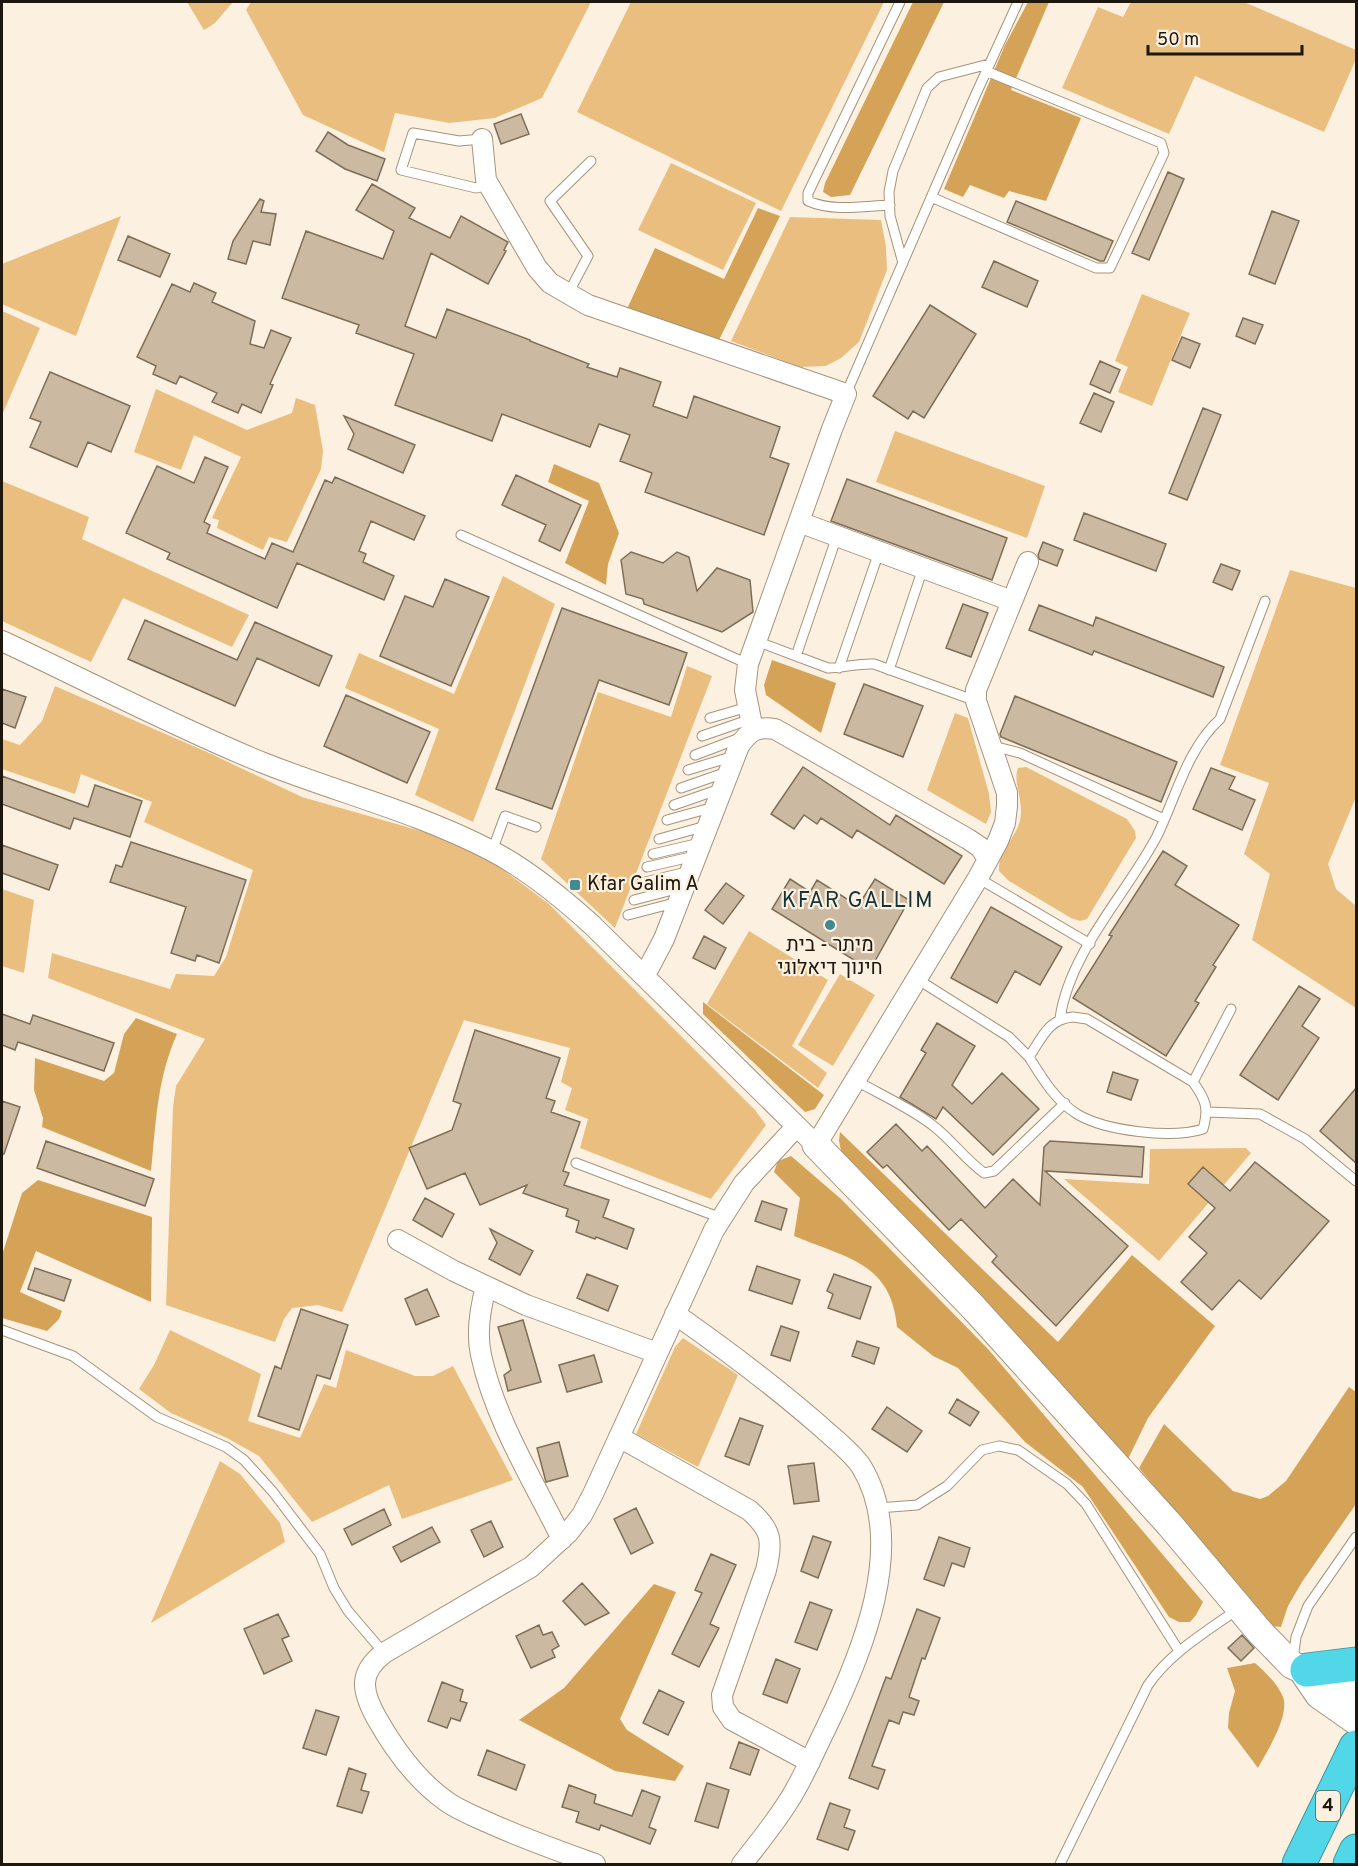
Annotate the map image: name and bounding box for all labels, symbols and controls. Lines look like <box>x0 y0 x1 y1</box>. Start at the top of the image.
scale bar <box>1148 18 1302 56</box>
text: 50 m <box>1157 29 1199 52</box>
place label: Kfar Galim A <box>587 872 699 898</box>
marker: Kfar Galim A <box>568 878 582 892</box>
district label: KFAR GALLIM <box>782 888 934 915</box>
marker: מיתר - בית חינוך דיאלוגי <box>823 918 837 932</box>
place label: מיתר - בית חינוך דיאלוגי <box>777 933 883 982</box>
road number: 4 <box>1316 1791 1340 1821</box>

